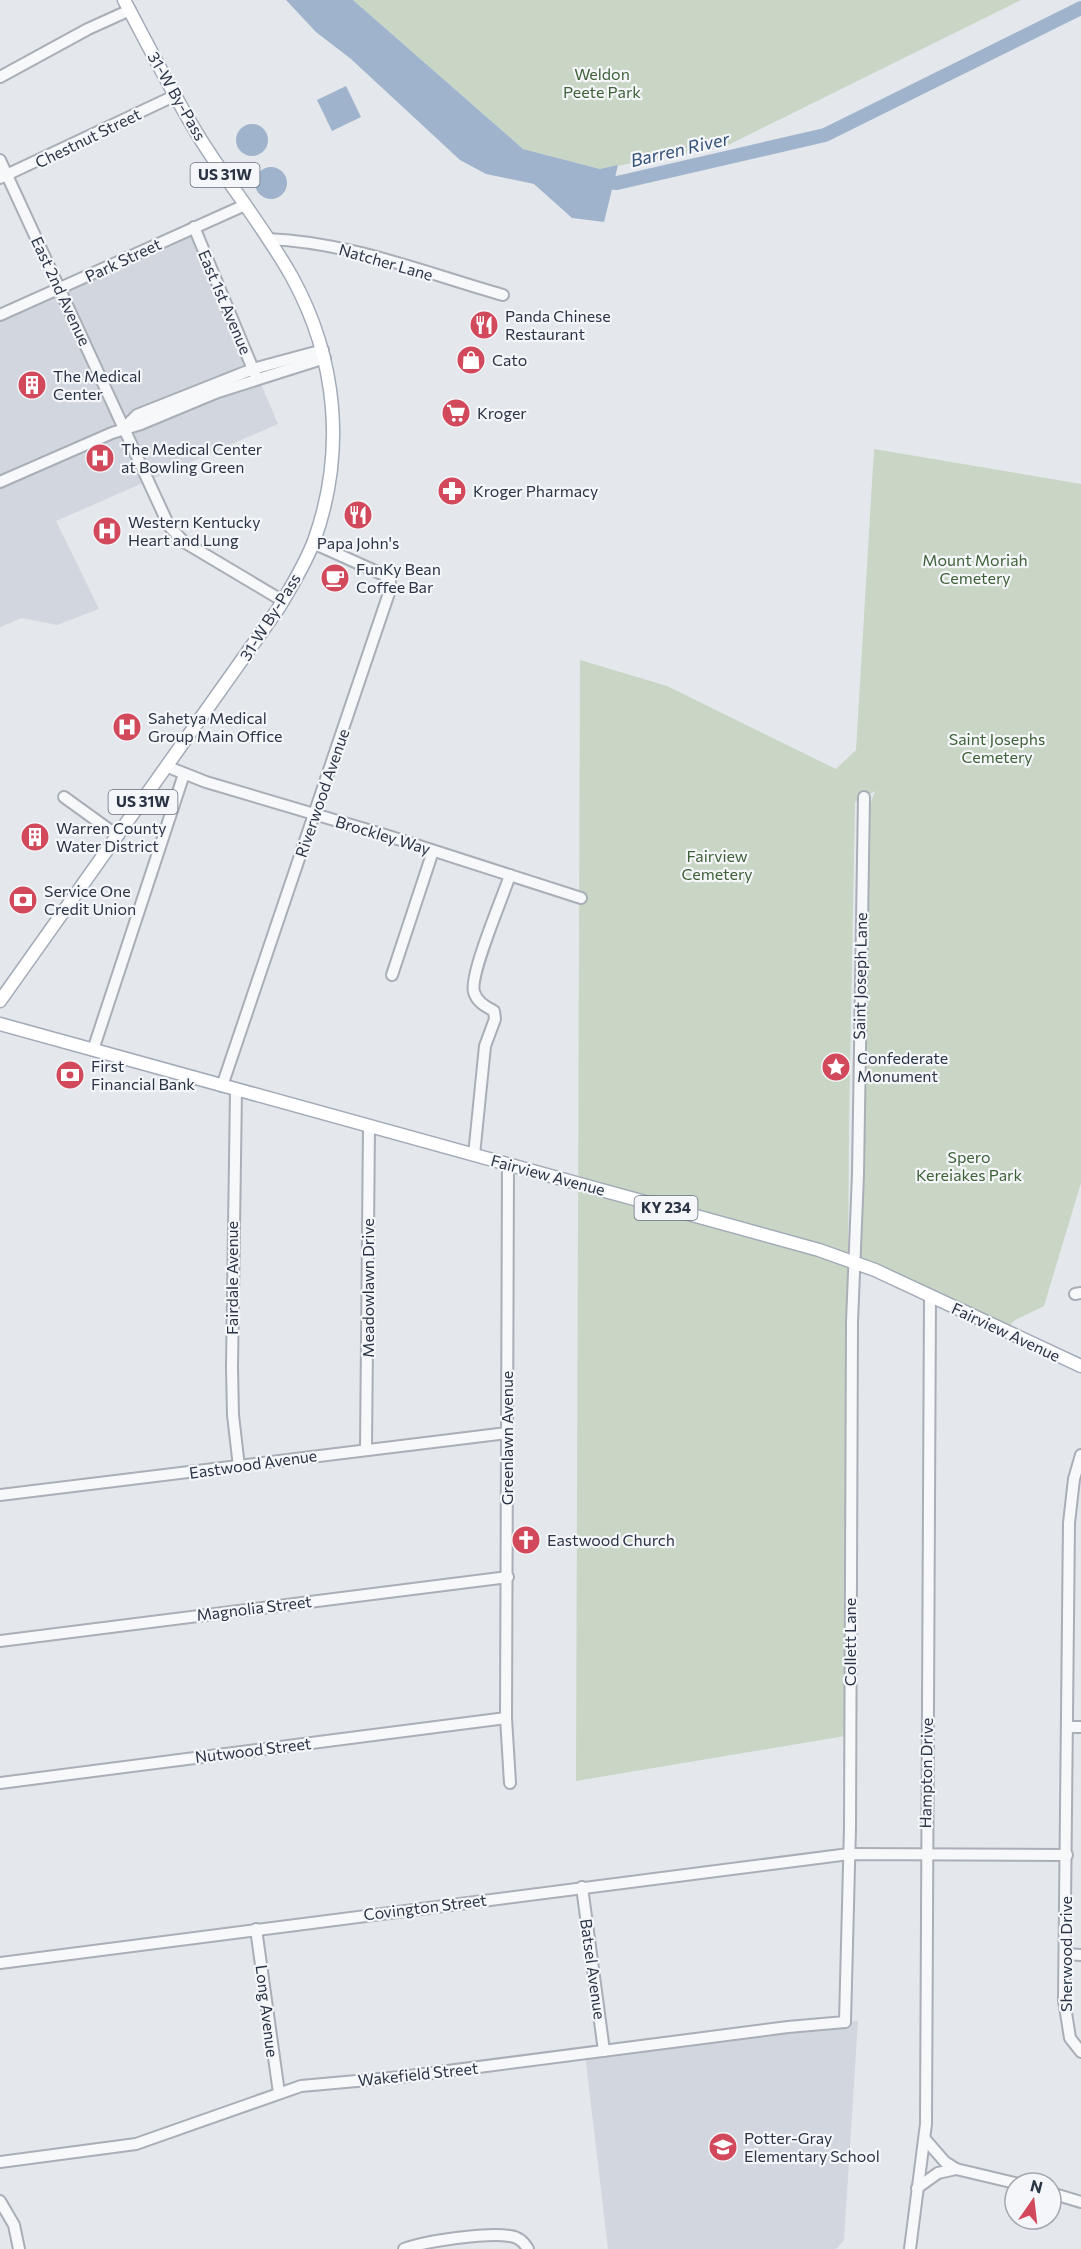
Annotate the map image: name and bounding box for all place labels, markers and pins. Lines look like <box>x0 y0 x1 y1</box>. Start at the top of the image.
place label: Panda Chinese Restaurant <box>505 306 611 343</box>
restaurant icon: Panda Chinese Restaurant <box>468 309 500 341</box>
shop icon: Cato <box>455 344 487 376</box>
place label: Cato <box>492 350 527 369</box>
place label: The Medical Center <box>53 366 141 403</box>
building icon: The Medical Center <box>16 369 48 401</box>
supermarket icon: Kroger <box>440 397 472 429</box>
place label: Kroger <box>477 403 527 422</box>
place label: The Medical Center at Bowling Green <box>121 439 263 476</box>
hospital icon: The Medical Center at Bowling Green <box>84 442 116 474</box>
pharmacy icon: Kroger Pharmacy <box>436 475 468 507</box>
place label: Kroger Pharmacy <box>473 481 598 500</box>
restaurant icon: Papa John's <box>342 499 374 531</box>
place label: Western Kentucky Heart and Lung <box>128 512 261 549</box>
hospital icon: Western Kentucky Heart and Lung <box>91 515 123 547</box>
place label: Papa John's <box>317 533 399 552</box>
place label: FunKy Bean Coffee Bar <box>356 559 441 596</box>
cafe icon: FunKy Bean Coffee Bar <box>319 562 351 594</box>
place label: Sahetya Medical Group Main Office <box>148 708 283 745</box>
hospital icon: Sahetya Medical Group Main Office <box>111 711 143 743</box>
place label: Warren County Water District <box>56 818 167 855</box>
building icon: Warren County Water District <box>19 821 51 853</box>
place label: Service One Credit Union <box>44 881 136 918</box>
bank icon: Service One Credit Union <box>7 884 39 916</box>
place label: Confederate Monument <box>857 1048 948 1085</box>
place icon: Confederate Monument <box>820 1051 852 1083</box>
place label: First Financial Bank <box>91 1056 195 1093</box>
bank icon: First Financial Bank <box>54 1059 86 1091</box>
church icon: Eastwood Church <box>510 1524 542 1556</box>
place label: Eastwood Church <box>547 1530 675 1549</box>
place label: Potter-Gray Elementary School <box>744 2128 880 2165</box>
school or university icon: Potter-Gray Elementary School <box>707 2131 739 2163</box>

